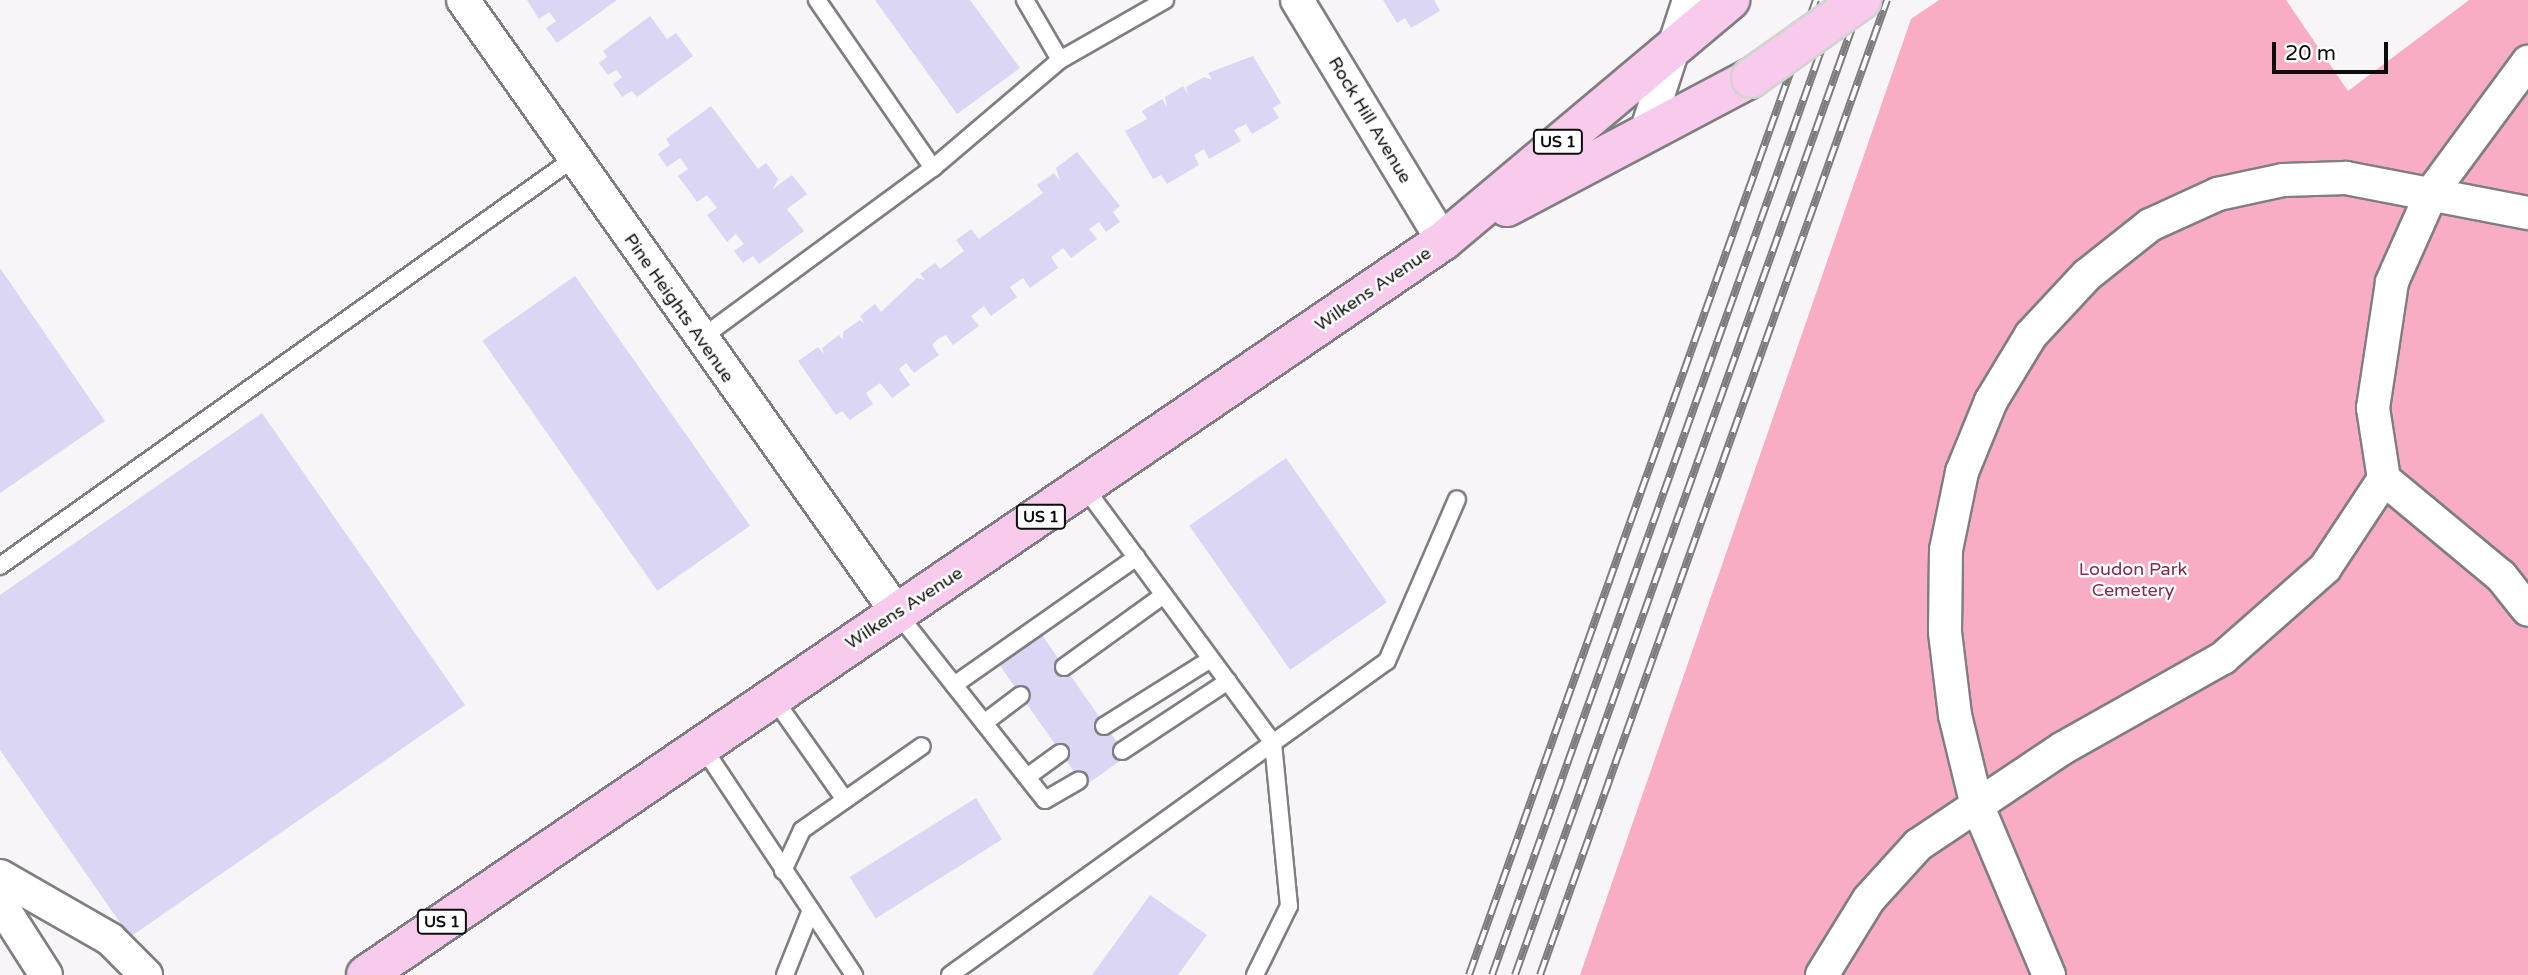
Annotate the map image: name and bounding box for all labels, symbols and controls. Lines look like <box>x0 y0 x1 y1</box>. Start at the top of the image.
scale bar <box>2276 28 2392 72</box>
text: 20 m <box>2285 41 2336 66</box>
street label: Rock Hill Avenue <box>1324 53 1416 187</box>
road number: US 1 <box>1532 130 1584 154</box>
street label: Pine Heights Avenue <box>619 229 739 387</box>
street label: Wilkens Avenue <box>1311 242 1435 336</box>
road number: US 1 <box>1015 504 1067 530</box>
park label: Loudon Park Cemetery <box>2079 559 2187 602</box>
street label: Wilkens Avenue <box>841 562 967 654</box>
road number: US 1 <box>416 910 468 934</box>

